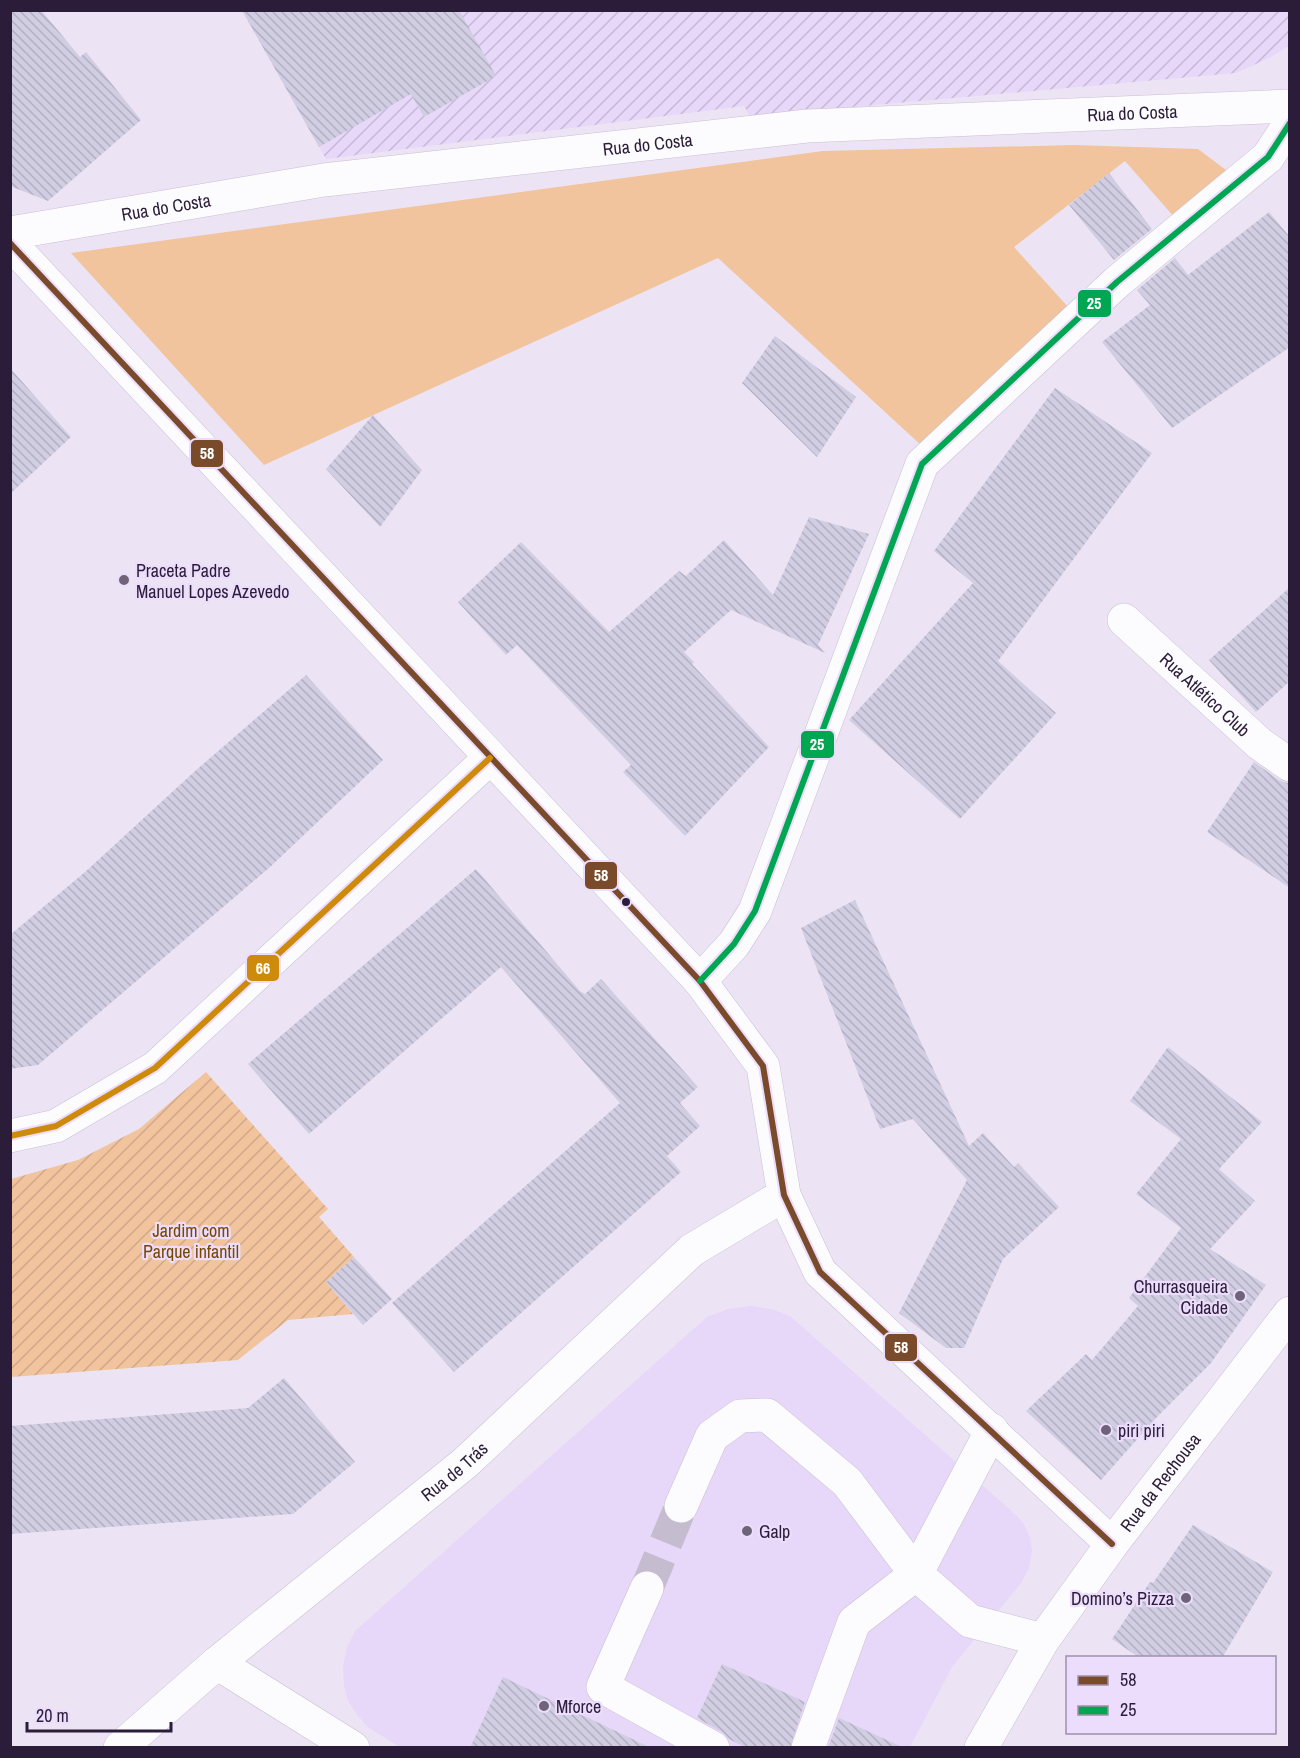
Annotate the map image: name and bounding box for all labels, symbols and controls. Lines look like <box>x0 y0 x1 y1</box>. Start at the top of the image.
street label: Rua do Costa <box>1087 98 1178 127</box>
street label: Rua do Costa <box>601 126 694 161</box>
street label: Rua do Costa <box>119 187 212 227</box>
line badge: 25 <box>1077 289 1112 318</box>
text: 25 <box>1087 292 1101 314</box>
line badge: 58 <box>190 439 224 468</box>
text: 58 <box>200 442 214 464</box>
place label: Praceta Padre Manuel Lopes Azevedo <box>136 558 289 604</box>
marker: Praceta Padre Manuel Lopes Azevedo <box>117 573 131 587</box>
street label: Rua Atlético Club <box>1155 646 1256 742</box>
line badge: 25 <box>800 730 835 759</box>
text: 25 <box>810 733 824 755</box>
line badge: 58 <box>584 861 618 890</box>
text: 58 <box>594 864 608 886</box>
unlabelled marker <box>620 896 632 908</box>
line badge: 66 <box>246 954 280 982</box>
text: 66 <box>256 957 270 979</box>
park label: Jardim com Parque infantil <box>143 1218 239 1264</box>
place label: Churrasqueira Cidade <box>1134 1274 1228 1320</box>
marker: Churrasqueira Cidade <box>1233 1289 1247 1303</box>
line badge: 58 <box>884 1333 918 1362</box>
text: 58 <box>894 1336 908 1358</box>
place label: piri piri <box>1118 1418 1165 1443</box>
marker: piri piri <box>1099 1423 1113 1437</box>
street label: Rua da Rechousa <box>1114 1428 1206 1536</box>
street label: Rua de Trás <box>415 1436 493 1507</box>
place label: Galp <box>759 1519 790 1544</box>
marker: Galp <box>740 1524 754 1538</box>
place label: Domino’s Pizza <box>1071 1586 1174 1611</box>
marker: Domino’s Pizza <box>1179 1591 1193 1605</box>
legend <box>1066 1656 1276 1734</box>
text: 58 <box>1120 1667 1136 1692</box>
place label: Mforce <box>556 1694 601 1719</box>
scale bar <box>27 1695 171 1733</box>
text: 25 <box>1120 1697 1136 1722</box>
marker: Mforce <box>537 1699 551 1713</box>
text: 20 m <box>36 1703 69 1728</box>

